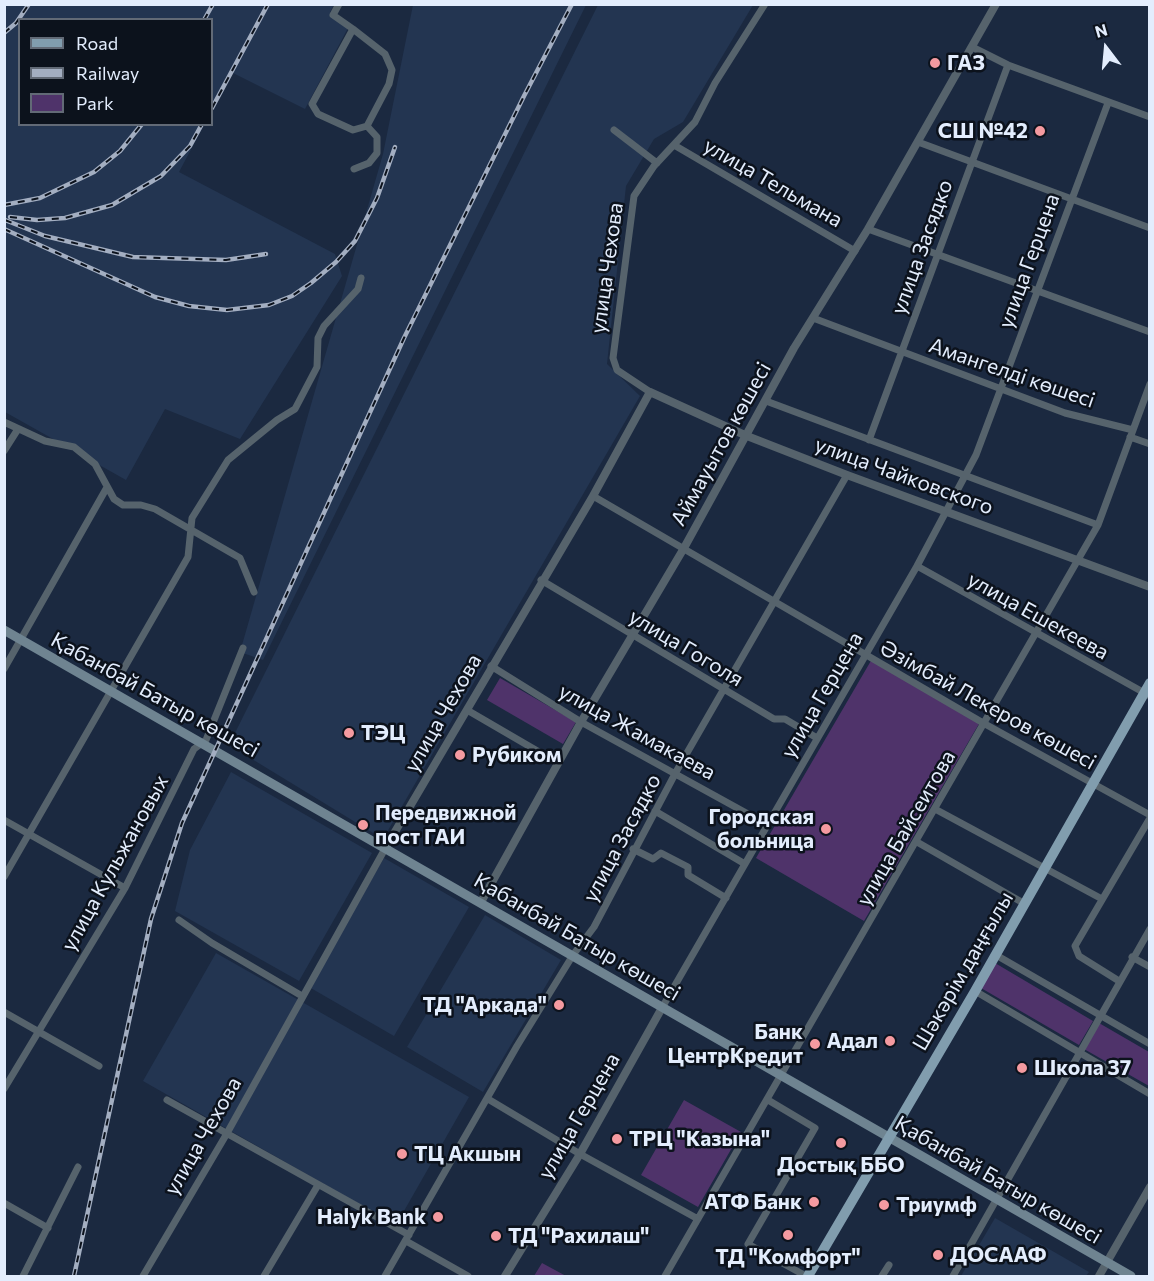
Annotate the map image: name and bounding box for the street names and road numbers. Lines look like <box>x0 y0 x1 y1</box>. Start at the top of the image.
street label: улица Тельмана <box>699 133 847 233</box>
street label: улица Засядко <box>886 176 958 318</box>
street label: улица Герцена <box>993 190 1065 332</box>
street label: улица Чехова <box>585 201 629 335</box>
street label: Амангелді көшесі <box>926 333 1098 413</box>
street label: Аймауытов көшесі <box>666 358 776 530</box>
street label: улица Чайковского <box>811 432 997 520</box>
street label: улица Ешекеева <box>963 567 1113 665</box>
street label: улица Гоголя <box>624 604 748 692</box>
street label: Қабанбай Батыр көшесі <box>47 627 263 763</box>
street label: улица Герцена <box>776 628 868 762</box>
street label: Әзімбай Лекеров көшесі <box>876 635 1100 775</box>
street label: улица Чехова <box>399 650 487 776</box>
street label: улица Жамакаева <box>554 679 720 785</box>
street label: улица Байсеитова <box>851 746 961 910</box>
street label: улица Засядко <box>578 770 666 906</box>
street label: улица Кульжановых <box>56 771 174 955</box>
street label: Қабанбай Батыр көшесі <box>469 868 685 1006</box>
street label: Шәкәрім даңғылы <box>907 887 1019 1055</box>
street label: улица Герцена <box>533 1049 625 1183</box>
street label: улица Чехова <box>159 1073 247 1199</box>
street label: Қабанбай Батыр көшесі <box>890 1111 1106 1249</box>

